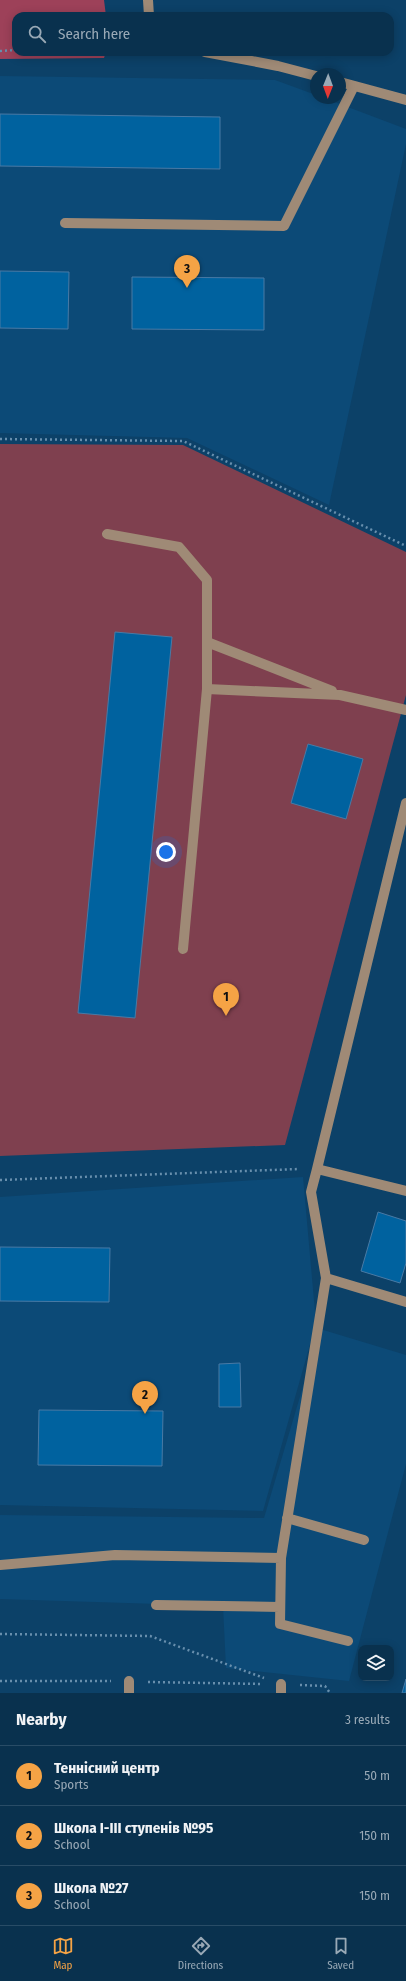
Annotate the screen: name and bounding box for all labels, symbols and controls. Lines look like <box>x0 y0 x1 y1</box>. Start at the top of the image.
search box <box>12 12 394 56</box>
icon: search <box>26 23 48 45</box>
text: Search here <box>58 25 130 43</box>
north arrow <box>310 68 346 104</box>
pin: 3 <box>174 255 200 288</box>
your location <box>156 842 176 862</box>
pin: 1 <box>213 983 239 1016</box>
pin: 2 <box>132 1381 158 1414</box>
map controls <box>358 1645 394 1681</box>
button: layers <box>358 1645 394 1681</box>
text: Nearby <box>16 1709 67 1730</box>
text: 3 results <box>345 1712 390 1727</box>
text: Теннісний центр <box>54 1759 160 1777</box>
text: 1 <box>26 1768 32 1783</box>
text: 50 m <box>364 1768 390 1783</box>
text: Sports <box>54 1777 89 1792</box>
text: Школа І-ІІІ ступенів №95 <box>54 1819 213 1837</box>
text: 2 <box>26 1828 32 1843</box>
text: 150 m <box>359 1828 390 1843</box>
text: School <box>54 1837 90 1852</box>
text: Школа №27 <box>54 1879 128 1897</box>
text: 3 <box>26 1888 32 1903</box>
text: 150 m <box>359 1888 390 1903</box>
text: School <box>54 1897 90 1912</box>
tab: Map <box>52 1935 74 1972</box>
tab: Directions <box>178 1935 223 1972</box>
tab: Saved <box>327 1935 354 1972</box>

